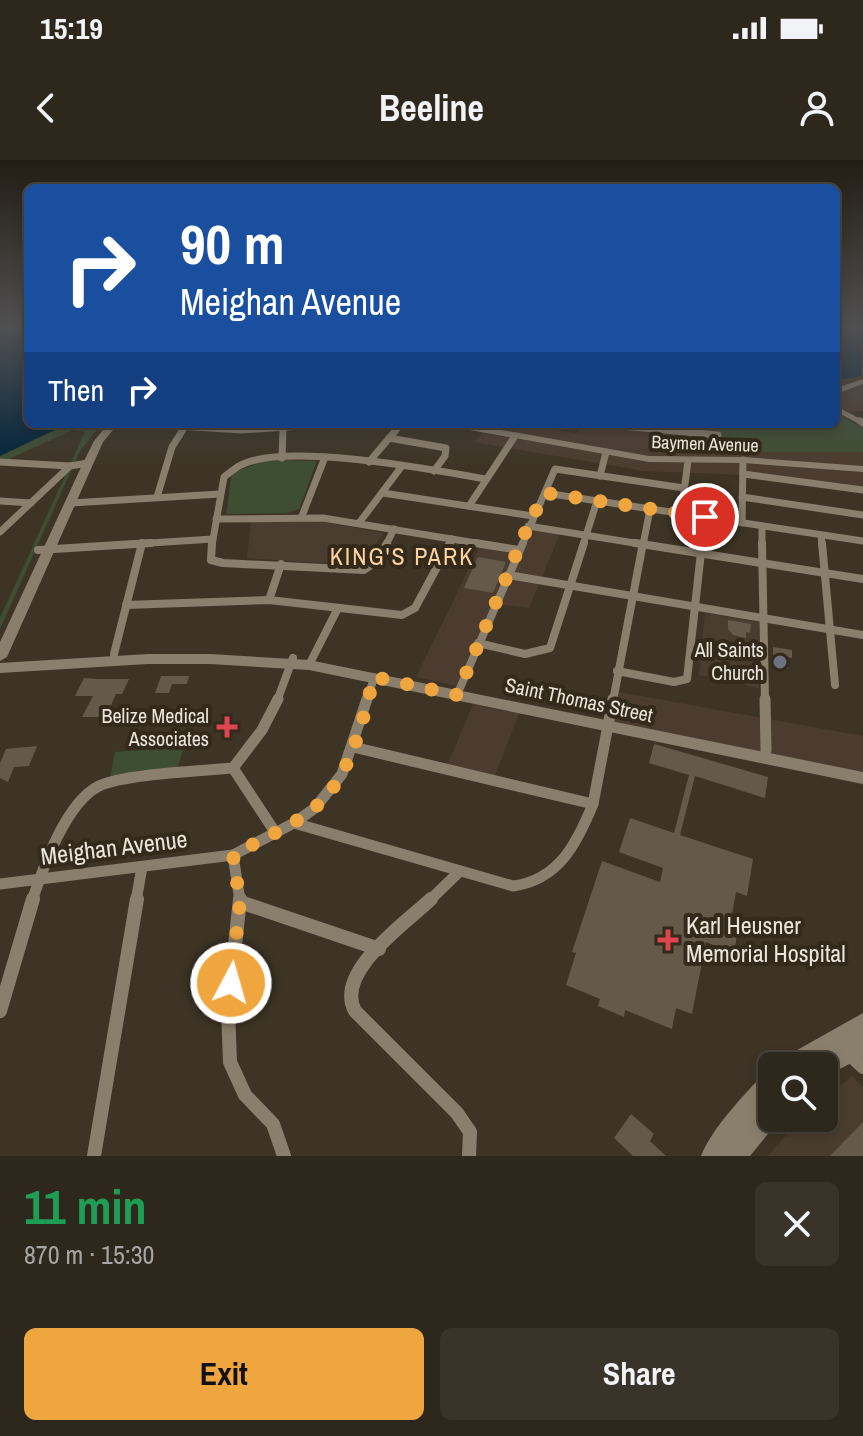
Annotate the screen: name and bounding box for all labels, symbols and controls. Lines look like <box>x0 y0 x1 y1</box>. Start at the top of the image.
text: 15:19 <box>40 8 103 48</box>
text: Beeline <box>379 84 484 132</box>
icon: back <box>24 86 68 130</box>
icon: person <box>795 86 839 130</box>
text: 90 m <box>180 206 285 281</box>
icon: right <box>48 216 152 320</box>
text: Meighan Avenue <box>180 278 401 326</box>
icon: right <box>120 368 164 412</box>
text: Then <box>48 370 104 410</box>
street label: Baymen Avenue <box>651 429 759 458</box>
pin <box>671 483 739 551</box>
icon: arrive <box>683 495 727 539</box>
district label: KING'S PARK <box>330 540 474 572</box>
place label: All Saints Church <box>694 636 764 686</box>
marker: All Saints Church <box>771 653 789 671</box>
street label: Saint Thomas Street <box>503 671 656 728</box>
place label: Belize Medical Associates <box>101 702 209 752</box>
marker: Belize Medical Associates <box>216 716 238 738</box>
street label: Meighan Avenue <box>39 822 189 872</box>
place label: Karl Heusner Memorial Hospital <box>686 909 846 969</box>
marker: Karl Heusner Memorial Hospital <box>657 929 679 951</box>
position arrow <box>189 941 273 1025</box>
map controls <box>758 1052 838 1132</box>
button: search <box>758 1052 838 1132</box>
text: 11 min <box>24 1174 147 1239</box>
button: close <box>755 1182 839 1266</box>
text: 870 m · 15:30 <box>24 1237 154 1272</box>
button: Exit <box>24 1328 424 1420</box>
button: Share <box>440 1328 839 1420</box>

